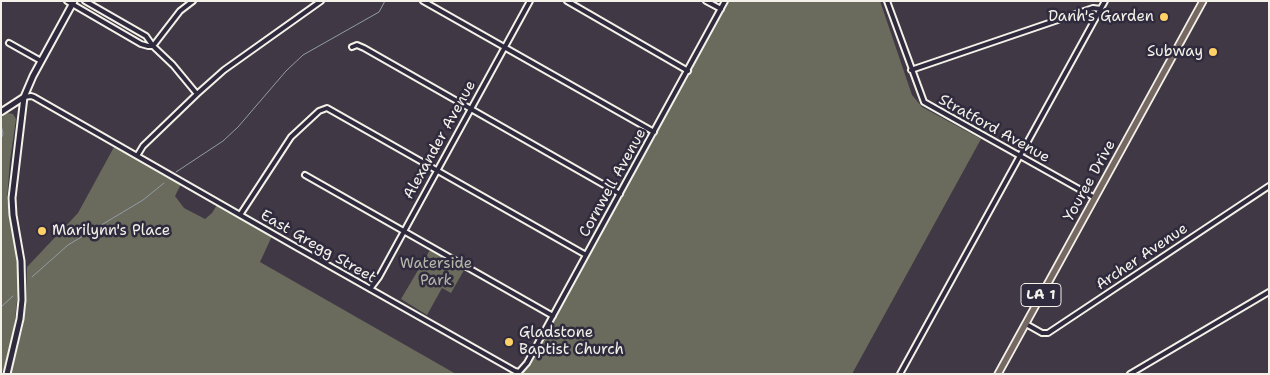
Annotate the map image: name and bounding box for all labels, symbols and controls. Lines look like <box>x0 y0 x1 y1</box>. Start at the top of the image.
place label: Danh's Garden <box>1048 8 1154 26</box>
marker: Danh's Garden <box>1158 11 1170 23</box>
place label: Subway <box>1147 43 1203 61</box>
marker: Subway <box>1207 46 1219 58</box>
street label: Alexander Avenue <box>400 78 480 202</box>
street label: Stratford Avenue <box>935 91 1053 167</box>
street label: Cornwell Avenue <box>576 125 650 241</box>
street label: Youree Drive <box>1060 137 1120 225</box>
street label: East Gregg Street <box>257 207 379 287</box>
street label: Archer Avenue <box>1093 220 1191 294</box>
place label: Marilynn's Place <box>52 222 170 240</box>
marker: Marilynn's Place <box>36 225 48 237</box>
park label: Waterside Park <box>400 255 472 290</box>
road number: LA 1 <box>1021 284 1061 306</box>
place label: Gladstone Baptist Church <box>519 324 624 359</box>
marker: Gladstone Baptist Church <box>503 336 515 348</box>

